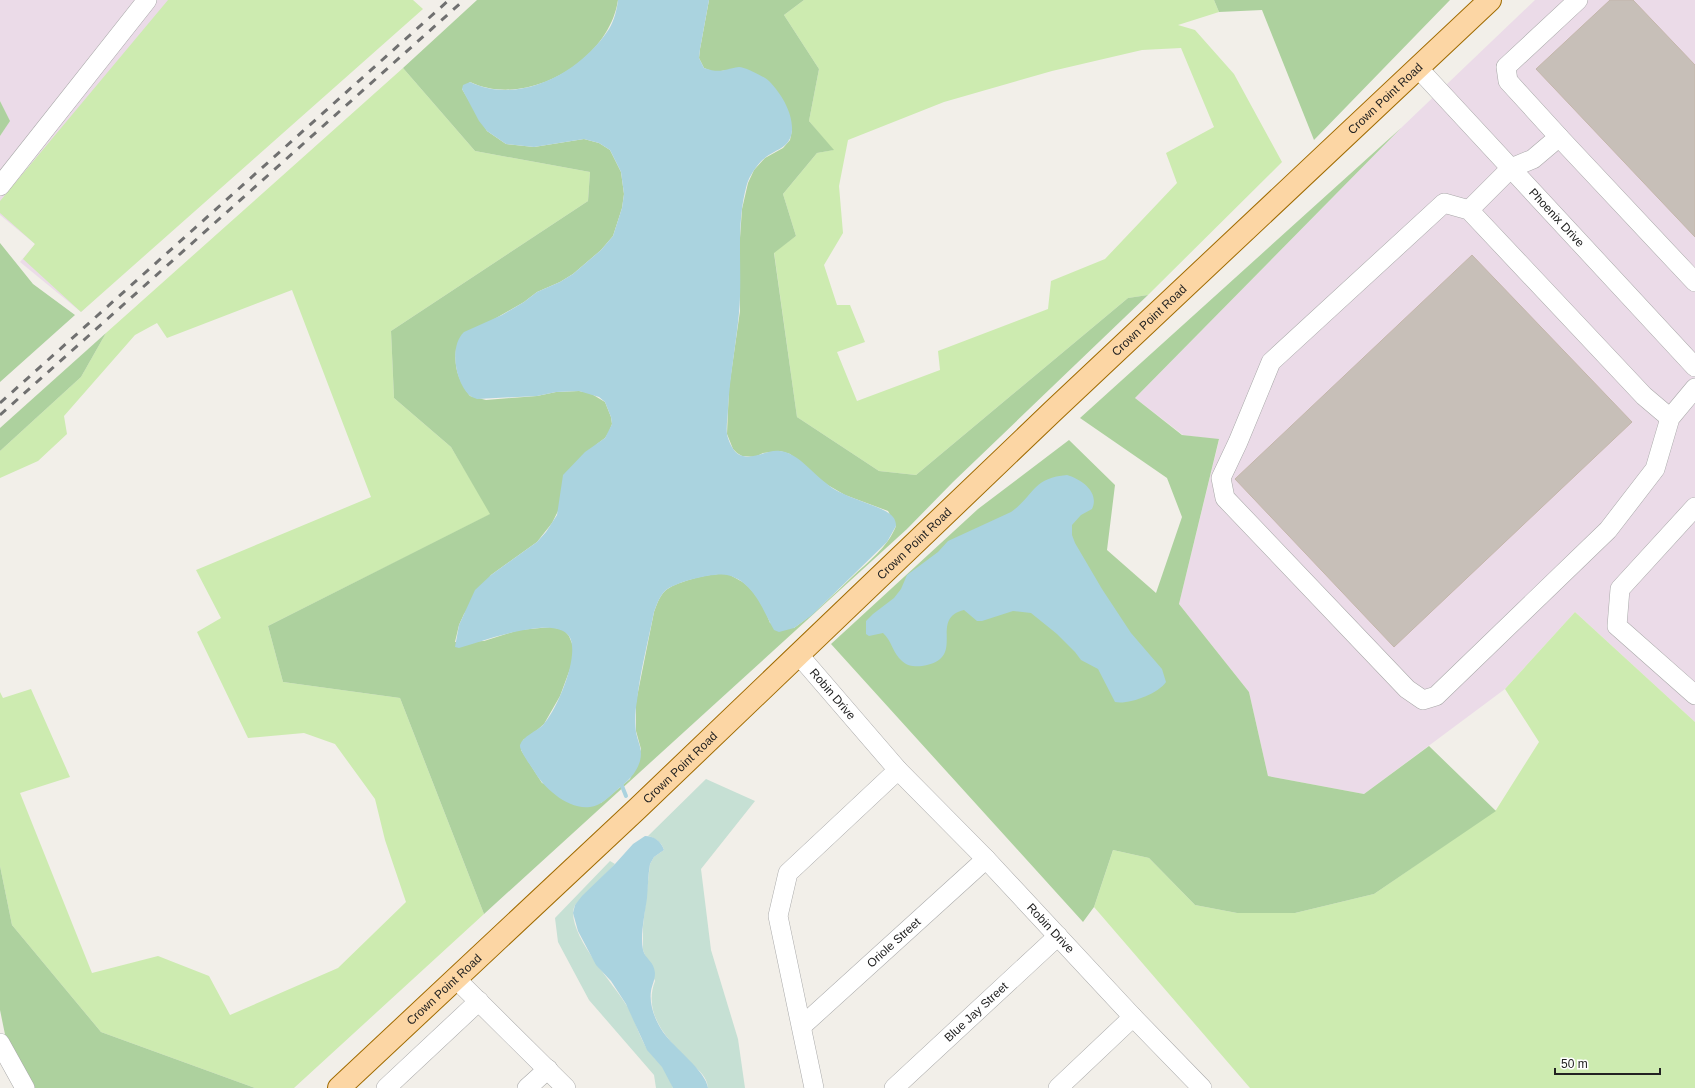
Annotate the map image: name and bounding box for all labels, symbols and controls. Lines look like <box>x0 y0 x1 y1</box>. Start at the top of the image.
street label: Crown Point Road <box>1345 60 1426 137</box>
street label: Phoenix Drive <box>1526 185 1587 250</box>
street label: Crown Point Road <box>1109 282 1190 359</box>
street label: Crown Point Road <box>874 505 954 582</box>
street label: Robin Drive <box>807 666 859 723</box>
street label: Crown Point Road <box>640 729 720 806</box>
street label: Robin Drive <box>1024 901 1077 956</box>
street label: Oriole Street <box>864 914 924 971</box>
street label: Crown Point Road <box>404 951 485 1028</box>
street label: Blue Jay Street <box>941 979 1011 1045</box>
scale bar <box>1555 1050 1660 1076</box>
text: 50 m <box>1561 1057 1588 1071</box>

